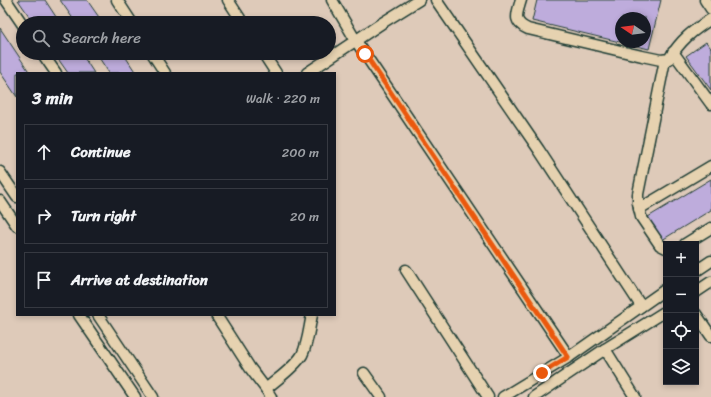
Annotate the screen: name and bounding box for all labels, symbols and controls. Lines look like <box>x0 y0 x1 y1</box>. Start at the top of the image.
north arrow <box>615 12 651 48</box>
search box <box>16 16 336 60</box>
text: Search here <box>62 25 141 51</box>
icon: search <box>30 27 52 49</box>
route start <box>356 45 374 63</box>
text: 3 min <box>32 83 73 113</box>
text: Walk · 220 m <box>246 87 320 110</box>
text: Continue <box>71 139 131 165</box>
icon: ahead <box>33 141 55 163</box>
text: 200 m <box>282 141 319 164</box>
text: Turn right <box>71 203 136 229</box>
icon: right <box>33 205 55 227</box>
text: 20 m <box>290 205 319 228</box>
map controls <box>663 241 699 385</box>
button: + <box>663 241 699 277</box>
text: Arrive at destination <box>71 267 208 293</box>
icon: arrive <box>33 269 55 291</box>
button: − <box>663 277 699 313</box>
button: locate <box>663 313 699 349</box>
button: layers <box>663 349 699 385</box>
route end <box>533 364 551 382</box>

